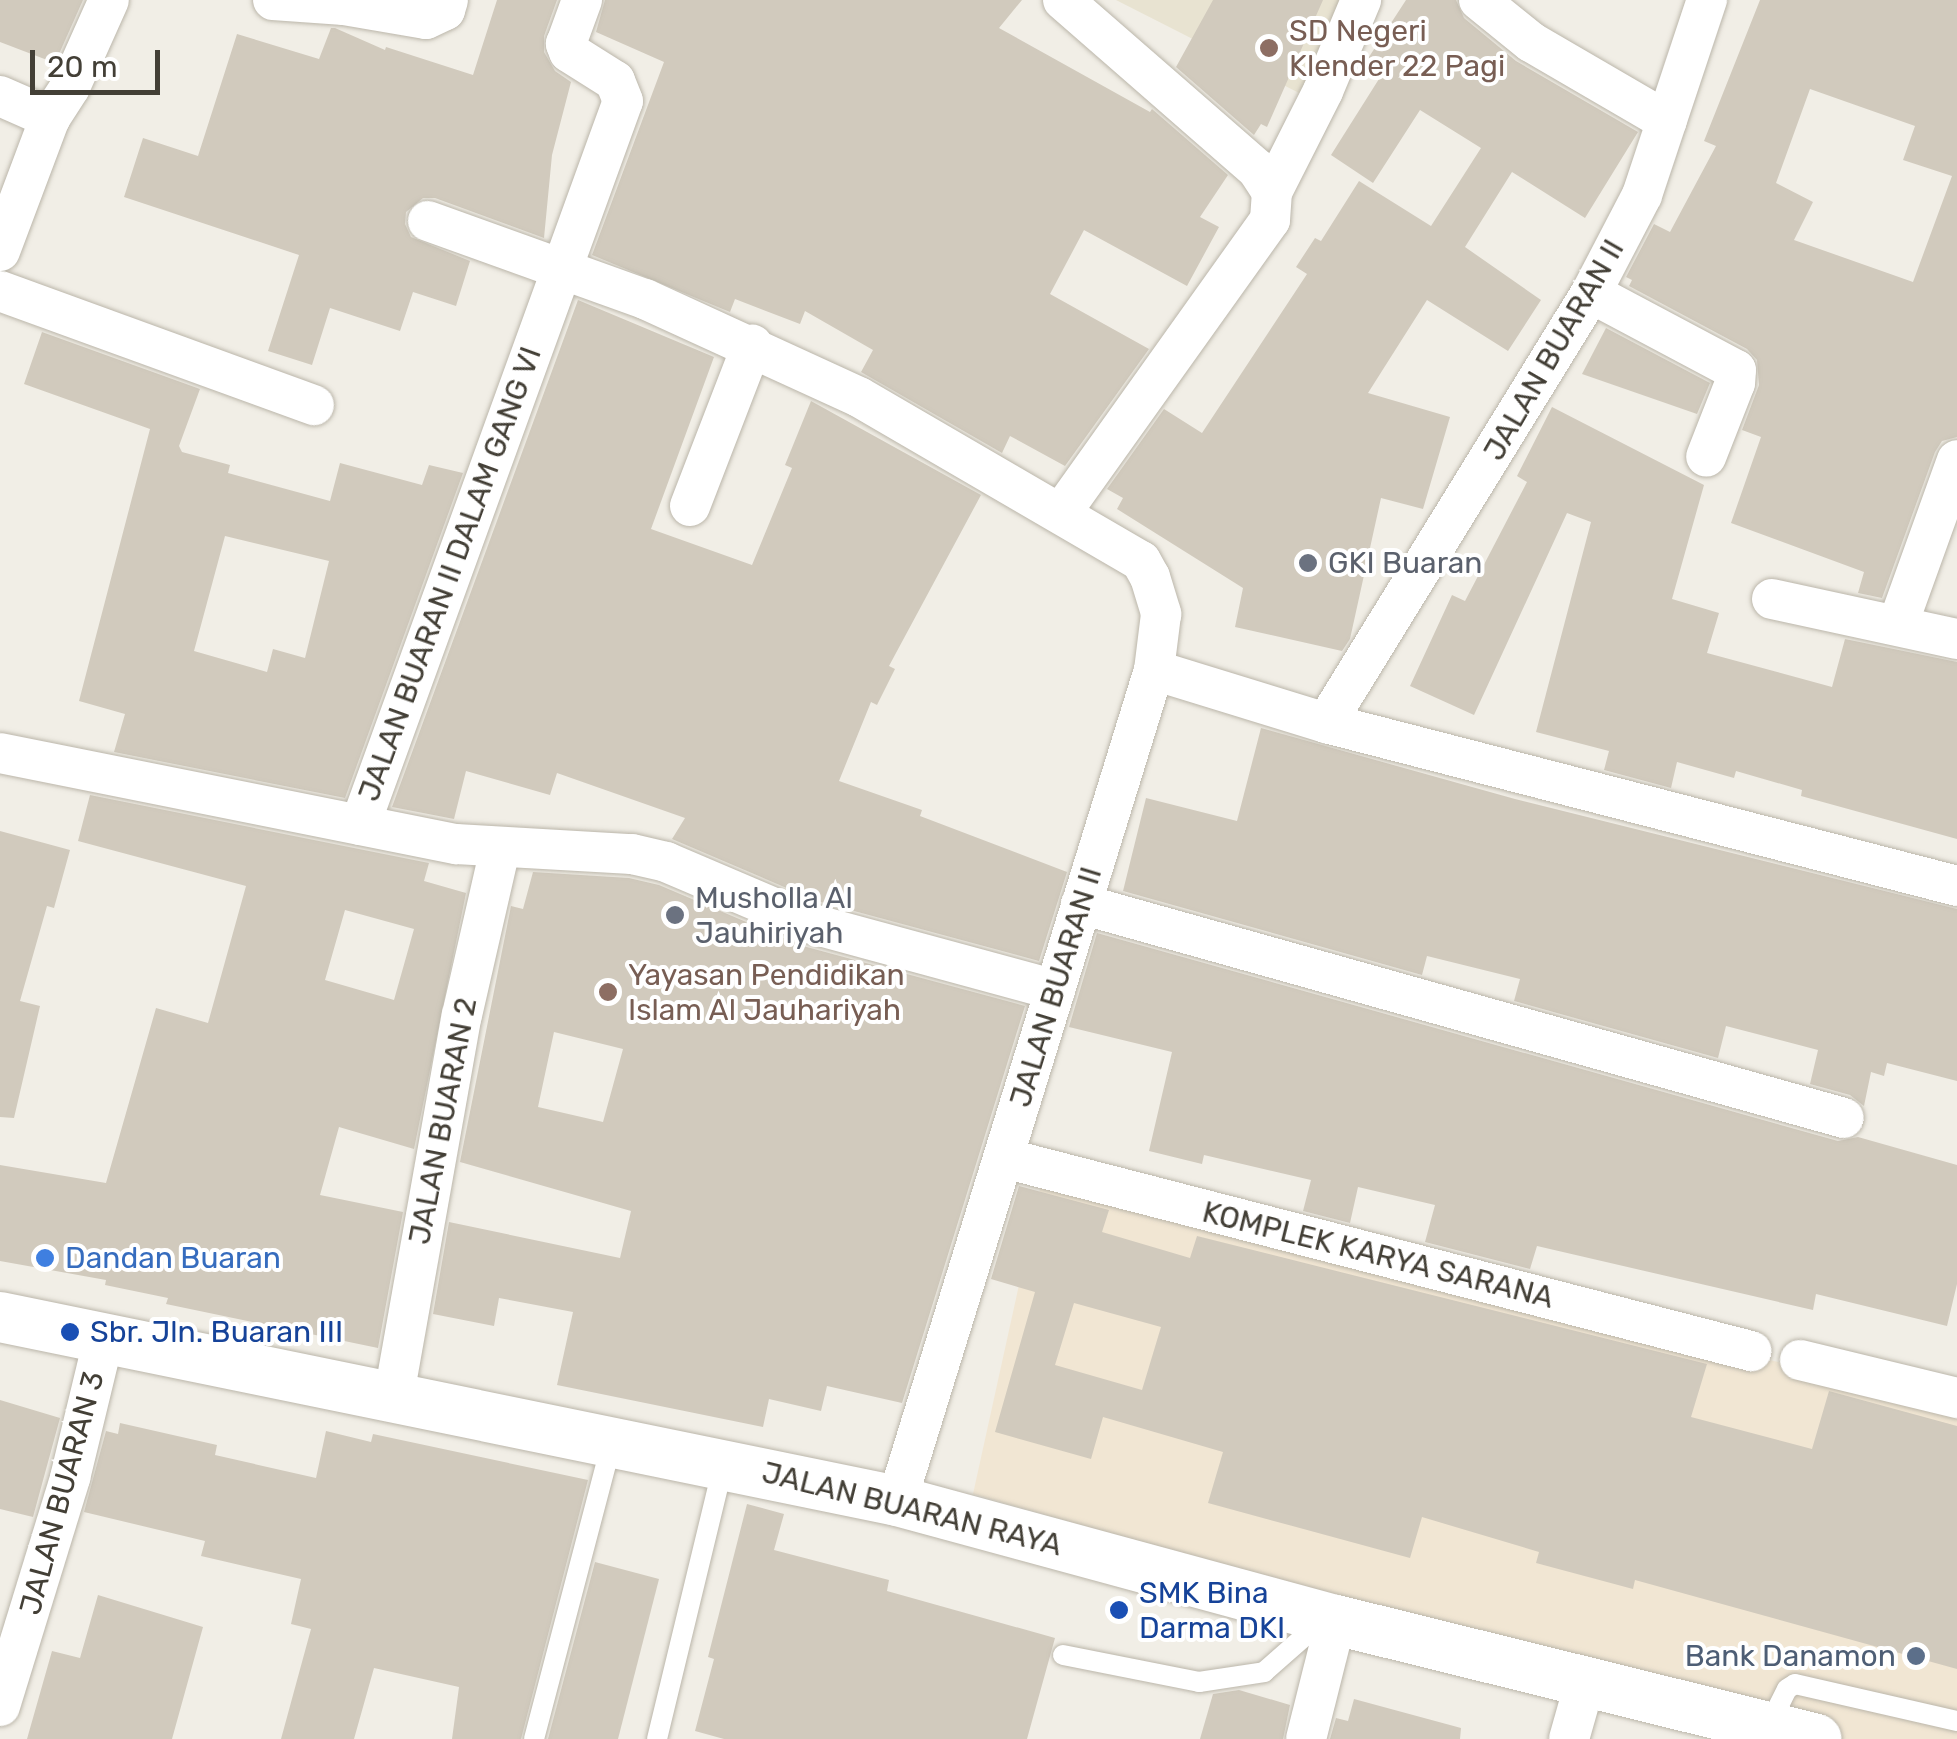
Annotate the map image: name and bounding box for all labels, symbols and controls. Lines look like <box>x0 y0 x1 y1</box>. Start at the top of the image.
place label: SD Negeri Klender 22 Pagi <box>1289 13 1506 84</box>
scale bar <box>35 30 165 92</box>
marker: SD Negeri Klender 22 Pagi <box>1258 37 1280 59</box>
text: 20 m <box>47 49 118 85</box>
street label: JALAN BUARAN II <box>1476 233 1632 467</box>
street label: JALAN BUARAN II DALAM GANG VI <box>351 342 549 806</box>
place label: GKI Buaran <box>1328 545 1483 581</box>
marker: GKI Buaran <box>1297 552 1319 574</box>
street label: JALAN BUARAN II <box>1002 863 1110 1111</box>
place label: Musholla Al Jauhiriyah <box>695 880 854 950</box>
marker: Musholla Al Jauhiriyah <box>664 904 686 926</box>
place label: Yayasan Pendidikan Islam Al Jauhariyah <box>628 957 905 1028</box>
marker: Yayasan Pendidikan Islam Al Jauhariyah <box>597 981 619 1003</box>
street label: JALAN BUARAN 2 <box>401 995 485 1247</box>
street label: KOMPLEK KARYA SARANA <box>1198 1194 1558 1316</box>
place label: Dandan Buaran <box>65 1240 281 1276</box>
marker: Dandan Buaran <box>34 1247 56 1269</box>
place label: Sbr. Jln. Buaran III <box>90 1314 343 1350</box>
marker: Sbr. Jln. Buaran III <box>59 1321 81 1343</box>
street label: JALAN BUARAN 3 <box>12 1367 112 1619</box>
street label: JALAN BUARAN RAYA <box>758 1454 1066 1564</box>
place label: SMK Bina Darma DKI <box>1139 1575 1285 1646</box>
marker: SMK Bina Darma DKI <box>1108 1599 1130 1621</box>
place label: Bank Danamon <box>1684 1638 1896 1674</box>
marker: Bank Danamon <box>1905 1645 1927 1667</box>

